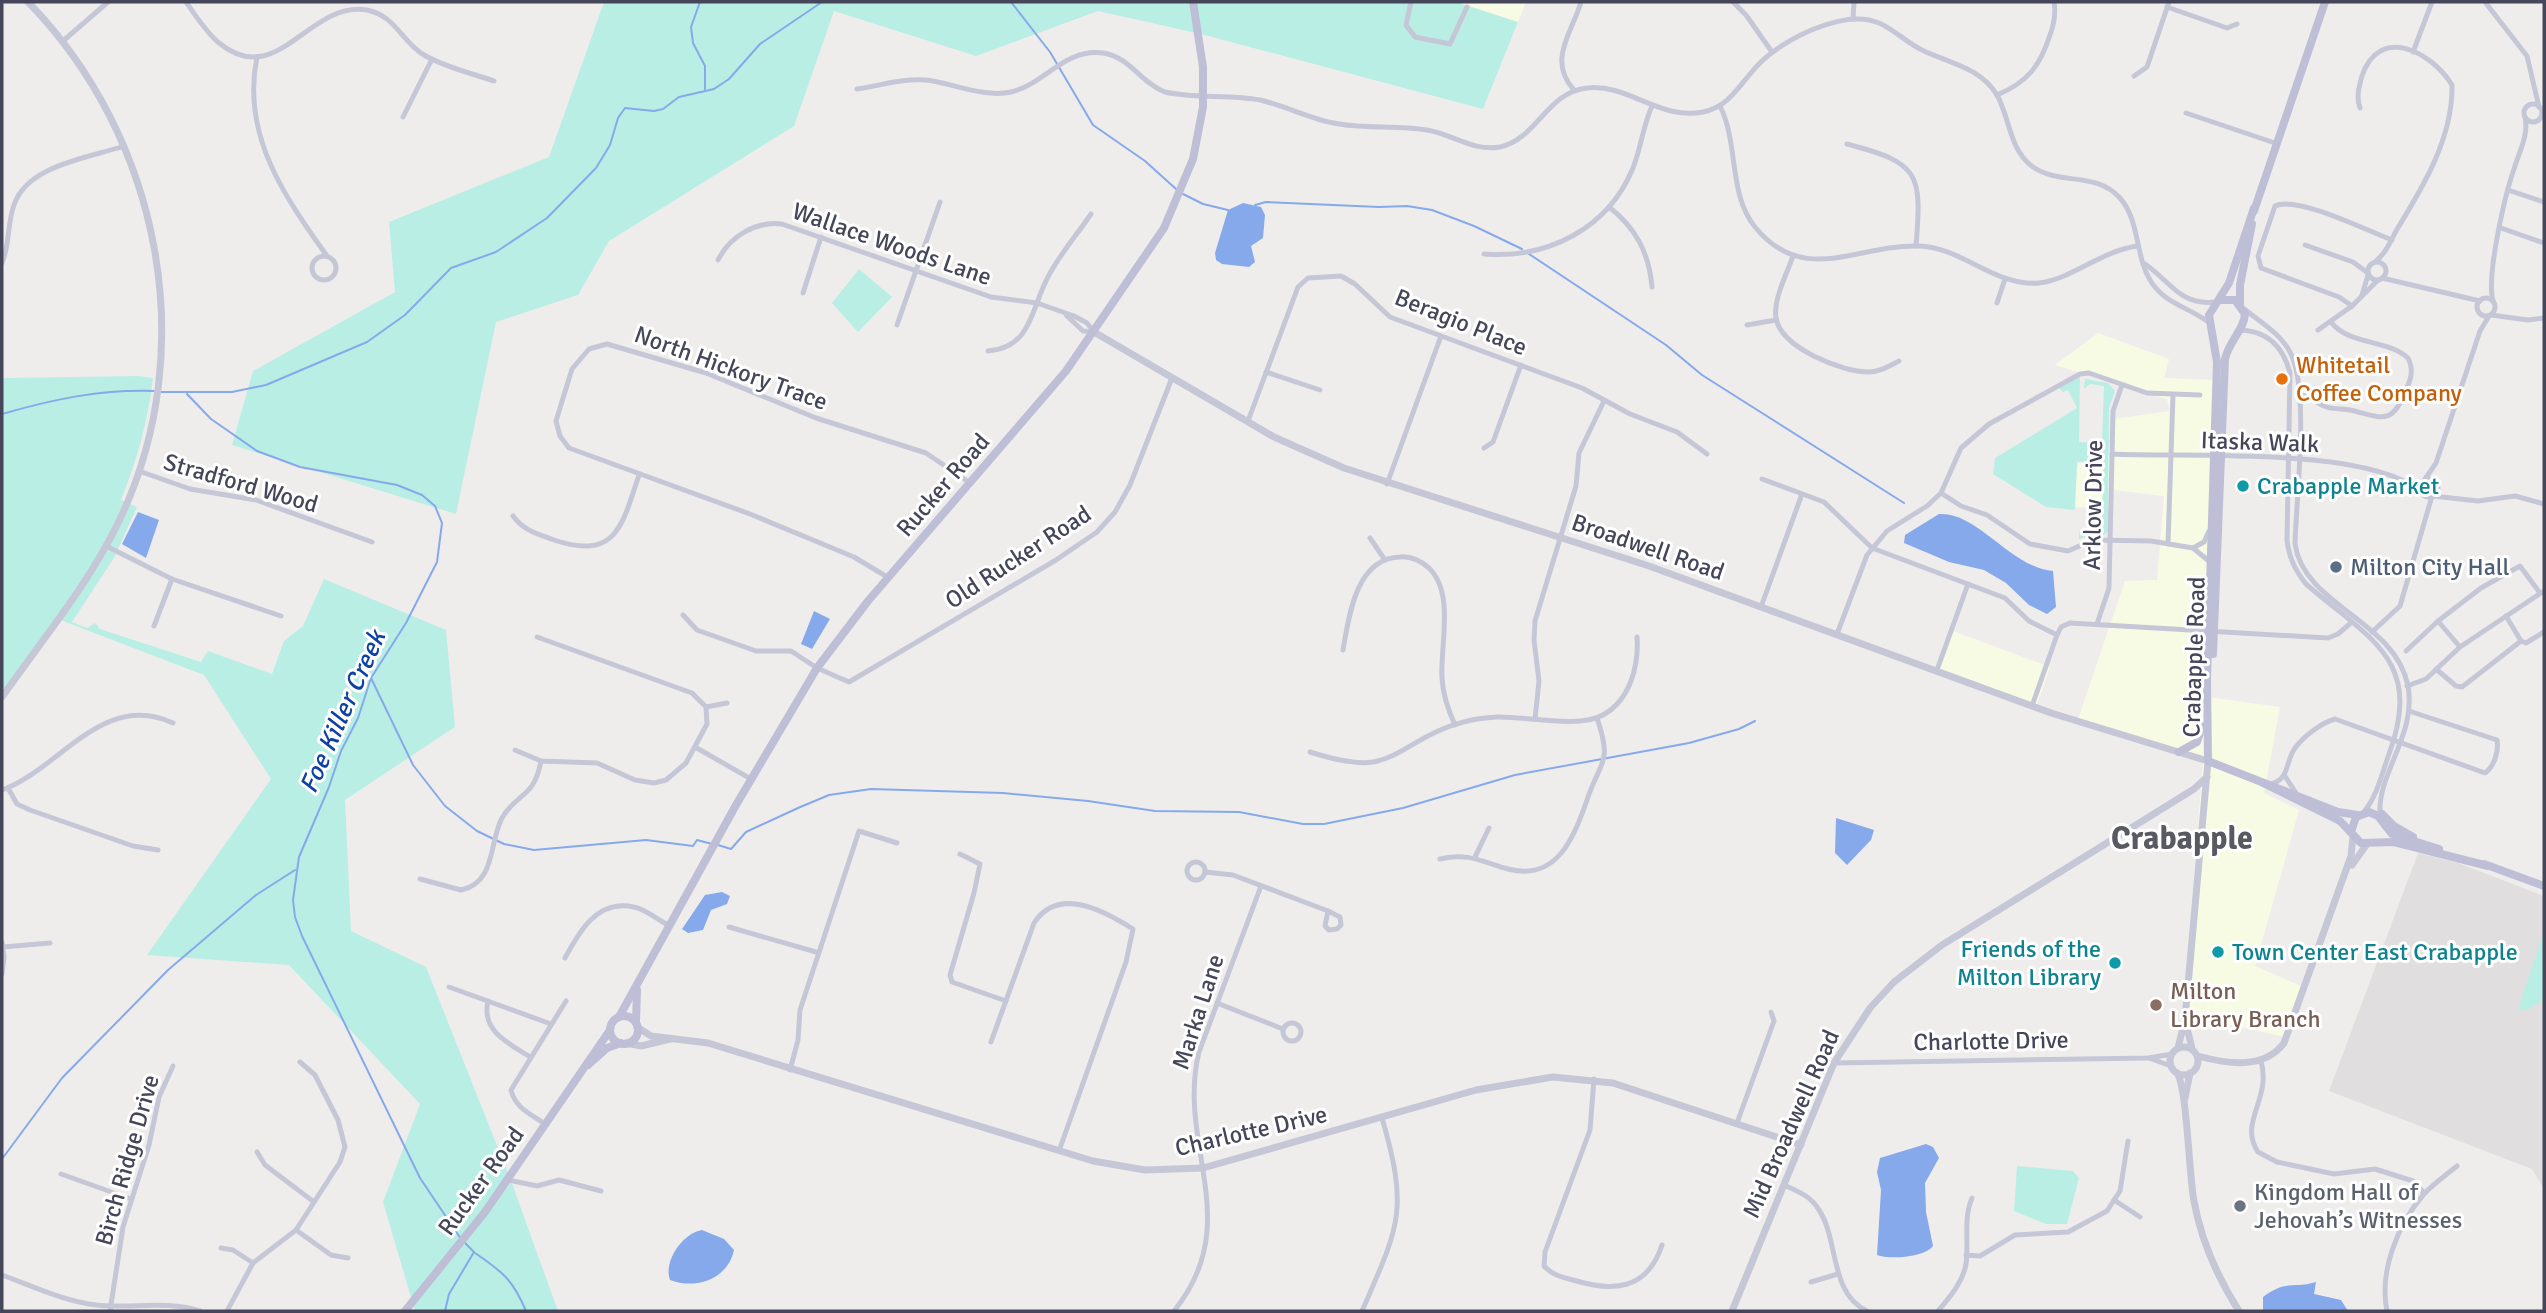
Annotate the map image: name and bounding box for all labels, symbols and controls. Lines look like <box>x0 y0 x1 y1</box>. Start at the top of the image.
street label: Wallace Woods Lane <box>789 196 995 292</box>
street label: Beragio Place <box>1390 282 1532 362</box>
street label: North Hickory Trace <box>630 319 832 417</box>
place label: Whitetail Coffee Company <box>2296 350 2462 408</box>
marker: Whitetail Coffee Company <box>2274 371 2290 387</box>
street label: Itaska Walk <box>2200 425 2320 459</box>
street label: Rucker Road <box>890 427 996 543</box>
street label: Arklow Drive <box>2077 439 2109 571</box>
street label: Stradford Wood <box>160 447 322 519</box>
place label: Crabapple Market <box>2257 471 2439 501</box>
marker: Crabapple Market <box>2235 478 2251 494</box>
street label: Old Rucker Road <box>939 499 1097 615</box>
street label: Broadwell Road <box>1568 507 1728 587</box>
place label: Milton City Hall <box>2350 552 2510 582</box>
marker: Milton City Hall <box>2328 559 2344 575</box>
street label: Crabapple Road <box>2176 576 2212 738</box>
water label: Foe Killer Creek <box>293 624 394 798</box>
district label: Crabapple <box>2111 819 2253 858</box>
place label: Friends of the Milton Library <box>1957 934 2101 992</box>
place label: Town Center East Crabapple <box>2232 937 2518 967</box>
marker: Town Center East Crabapple <box>2210 944 2226 960</box>
street label: Marka Lane <box>1165 951 1231 1073</box>
marker: Friends of the Milton Library <box>2107 955 2123 971</box>
place label: Milton Library Branch <box>2170 976 2321 1034</box>
marker: Milton Library Branch <box>2148 997 2164 1013</box>
street label: Mid Broadwell Road <box>1736 1025 1846 1223</box>
street label: Charlotte Drive <box>1913 1025 2069 1057</box>
street label: Birch Ridge Drive <box>88 1071 166 1249</box>
street label: Charlotte Drive <box>1172 1099 1330 1163</box>
street label: Rucker Road <box>431 1121 531 1241</box>
place label: Kingdom Hall of Jehovah’s Witnesses <box>2254 1177 2462 1235</box>
marker: Kingdom Hall of Jehovah’s Witnesses <box>2232 1198 2248 1214</box>

